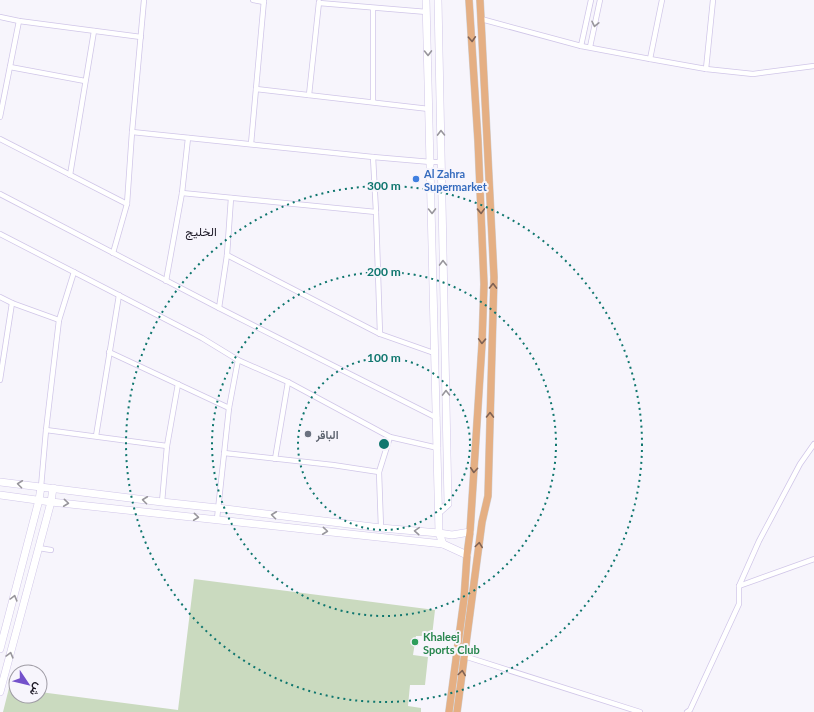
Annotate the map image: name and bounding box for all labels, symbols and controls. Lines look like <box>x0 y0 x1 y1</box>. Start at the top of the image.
one-way arrow <box>591 21 600 27</box>
one-way arrow <box>467 36 476 42</box>
one-way arrow <box>424 50 432 56</box>
one-way arrow <box>437 130 445 136</box>
place label: Al Zahra Supermarket <box>423 167 488 193</box>
marker: Al Zahra Supermarket <box>411 174 421 184</box>
text: 300 m <box>367 178 401 193</box>
one-way arrow <box>427 208 436 214</box>
one-way arrow <box>476 208 485 214</box>
district label: الخليج <box>185 224 217 241</box>
one-way arrow <box>439 260 447 266</box>
text: 200 m <box>367 264 401 279</box>
one-way arrow <box>489 283 497 289</box>
one-way arrow <box>478 338 487 344</box>
text: 100 m <box>367 350 401 365</box>
one-way arrow <box>442 390 450 396</box>
one-way arrow <box>486 412 494 418</box>
place label: الباقر <box>315 428 339 442</box>
marker: الباقر <box>303 429 313 439</box>
centre of rings <box>377 437 391 451</box>
one-way arrow <box>469 467 478 473</box>
one-way arrow <box>17 480 23 489</box>
one-way arrow <box>142 496 148 505</box>
one-way arrow <box>63 499 70 508</box>
one-way arrow <box>271 511 277 520</box>
one-way arrow <box>193 512 199 521</box>
one-way arrow <box>322 526 328 535</box>
one-way arrow <box>414 527 420 536</box>
one-way arrow <box>474 541 483 548</box>
one-way arrow <box>9 594 17 601</box>
place label: Khaleej Sports Club <box>423 630 480 656</box>
marker: Khaleej Sports Club <box>410 637 420 647</box>
one-way arrow <box>5 652 14 659</box>
north arrow <box>8 664 48 704</box>
one-way arrow <box>457 670 466 676</box>
text: ش <box>27 680 46 699</box>

